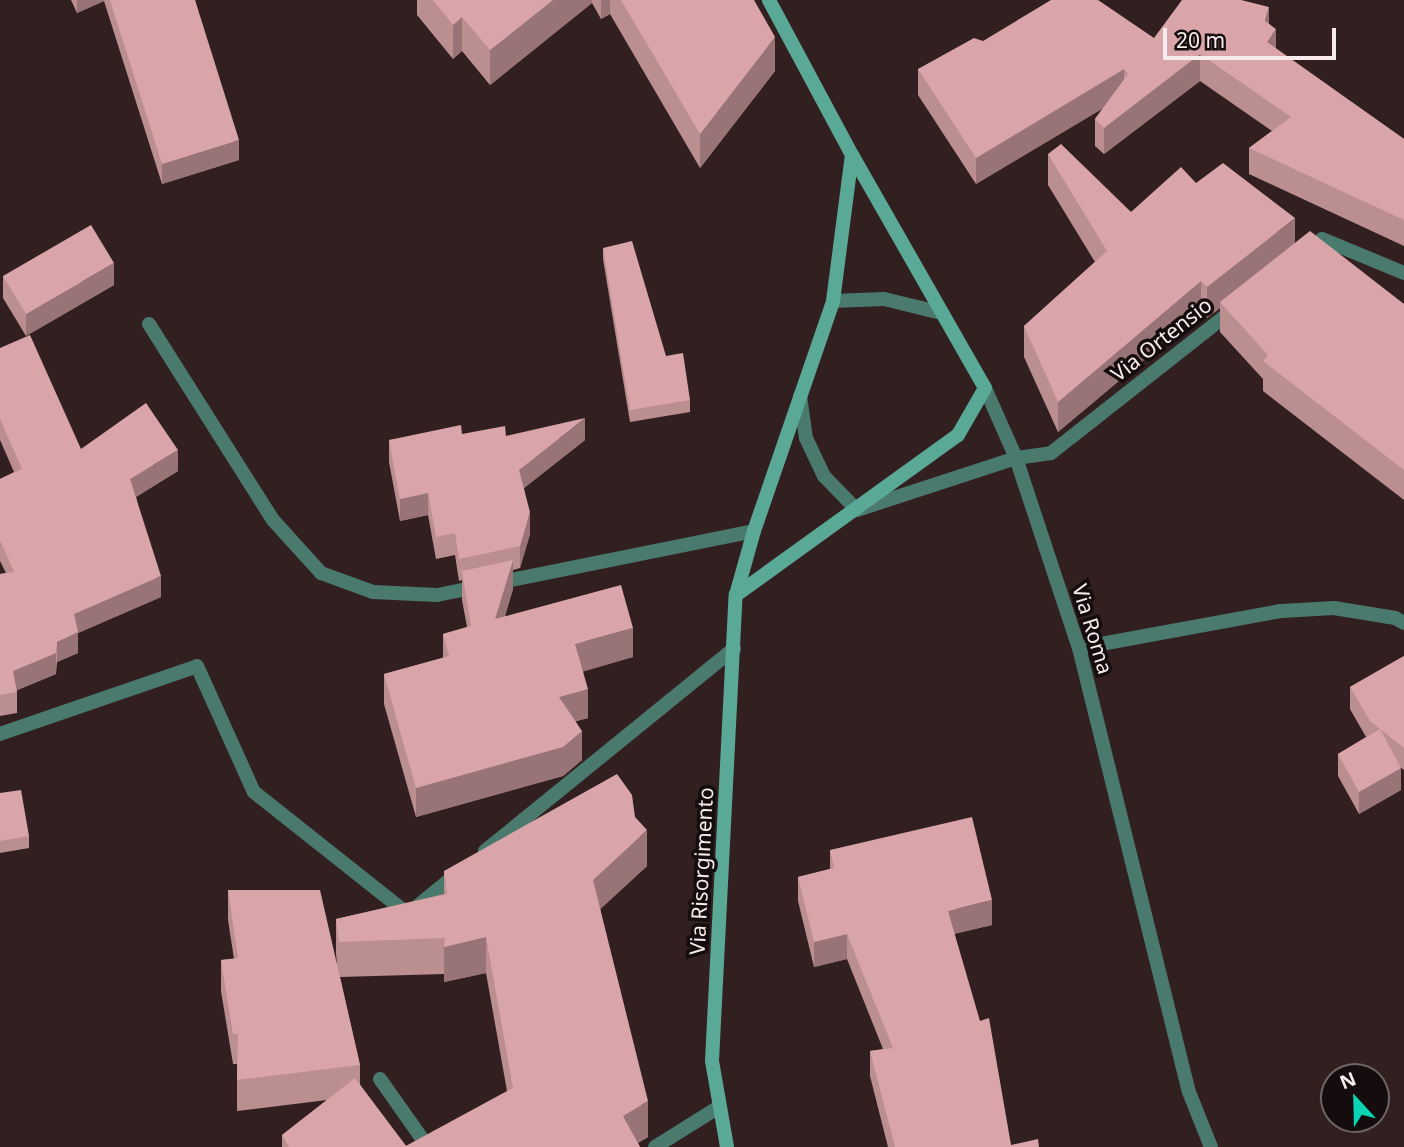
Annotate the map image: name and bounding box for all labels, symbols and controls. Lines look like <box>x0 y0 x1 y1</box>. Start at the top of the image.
scale bar <box>1166 14 1339 58</box>
text: 20 m <box>1176 26 1225 54</box>
street label: Via Ortensio <box>1106 292 1216 386</box>
street label: Via Roma <box>1067 581 1119 677</box>
street label: Via Risorgimento <box>684 786 718 956</box>
north arrow <box>1320 1063 1390 1133</box>
text: N <box>1336 1065 1360 1095</box>

